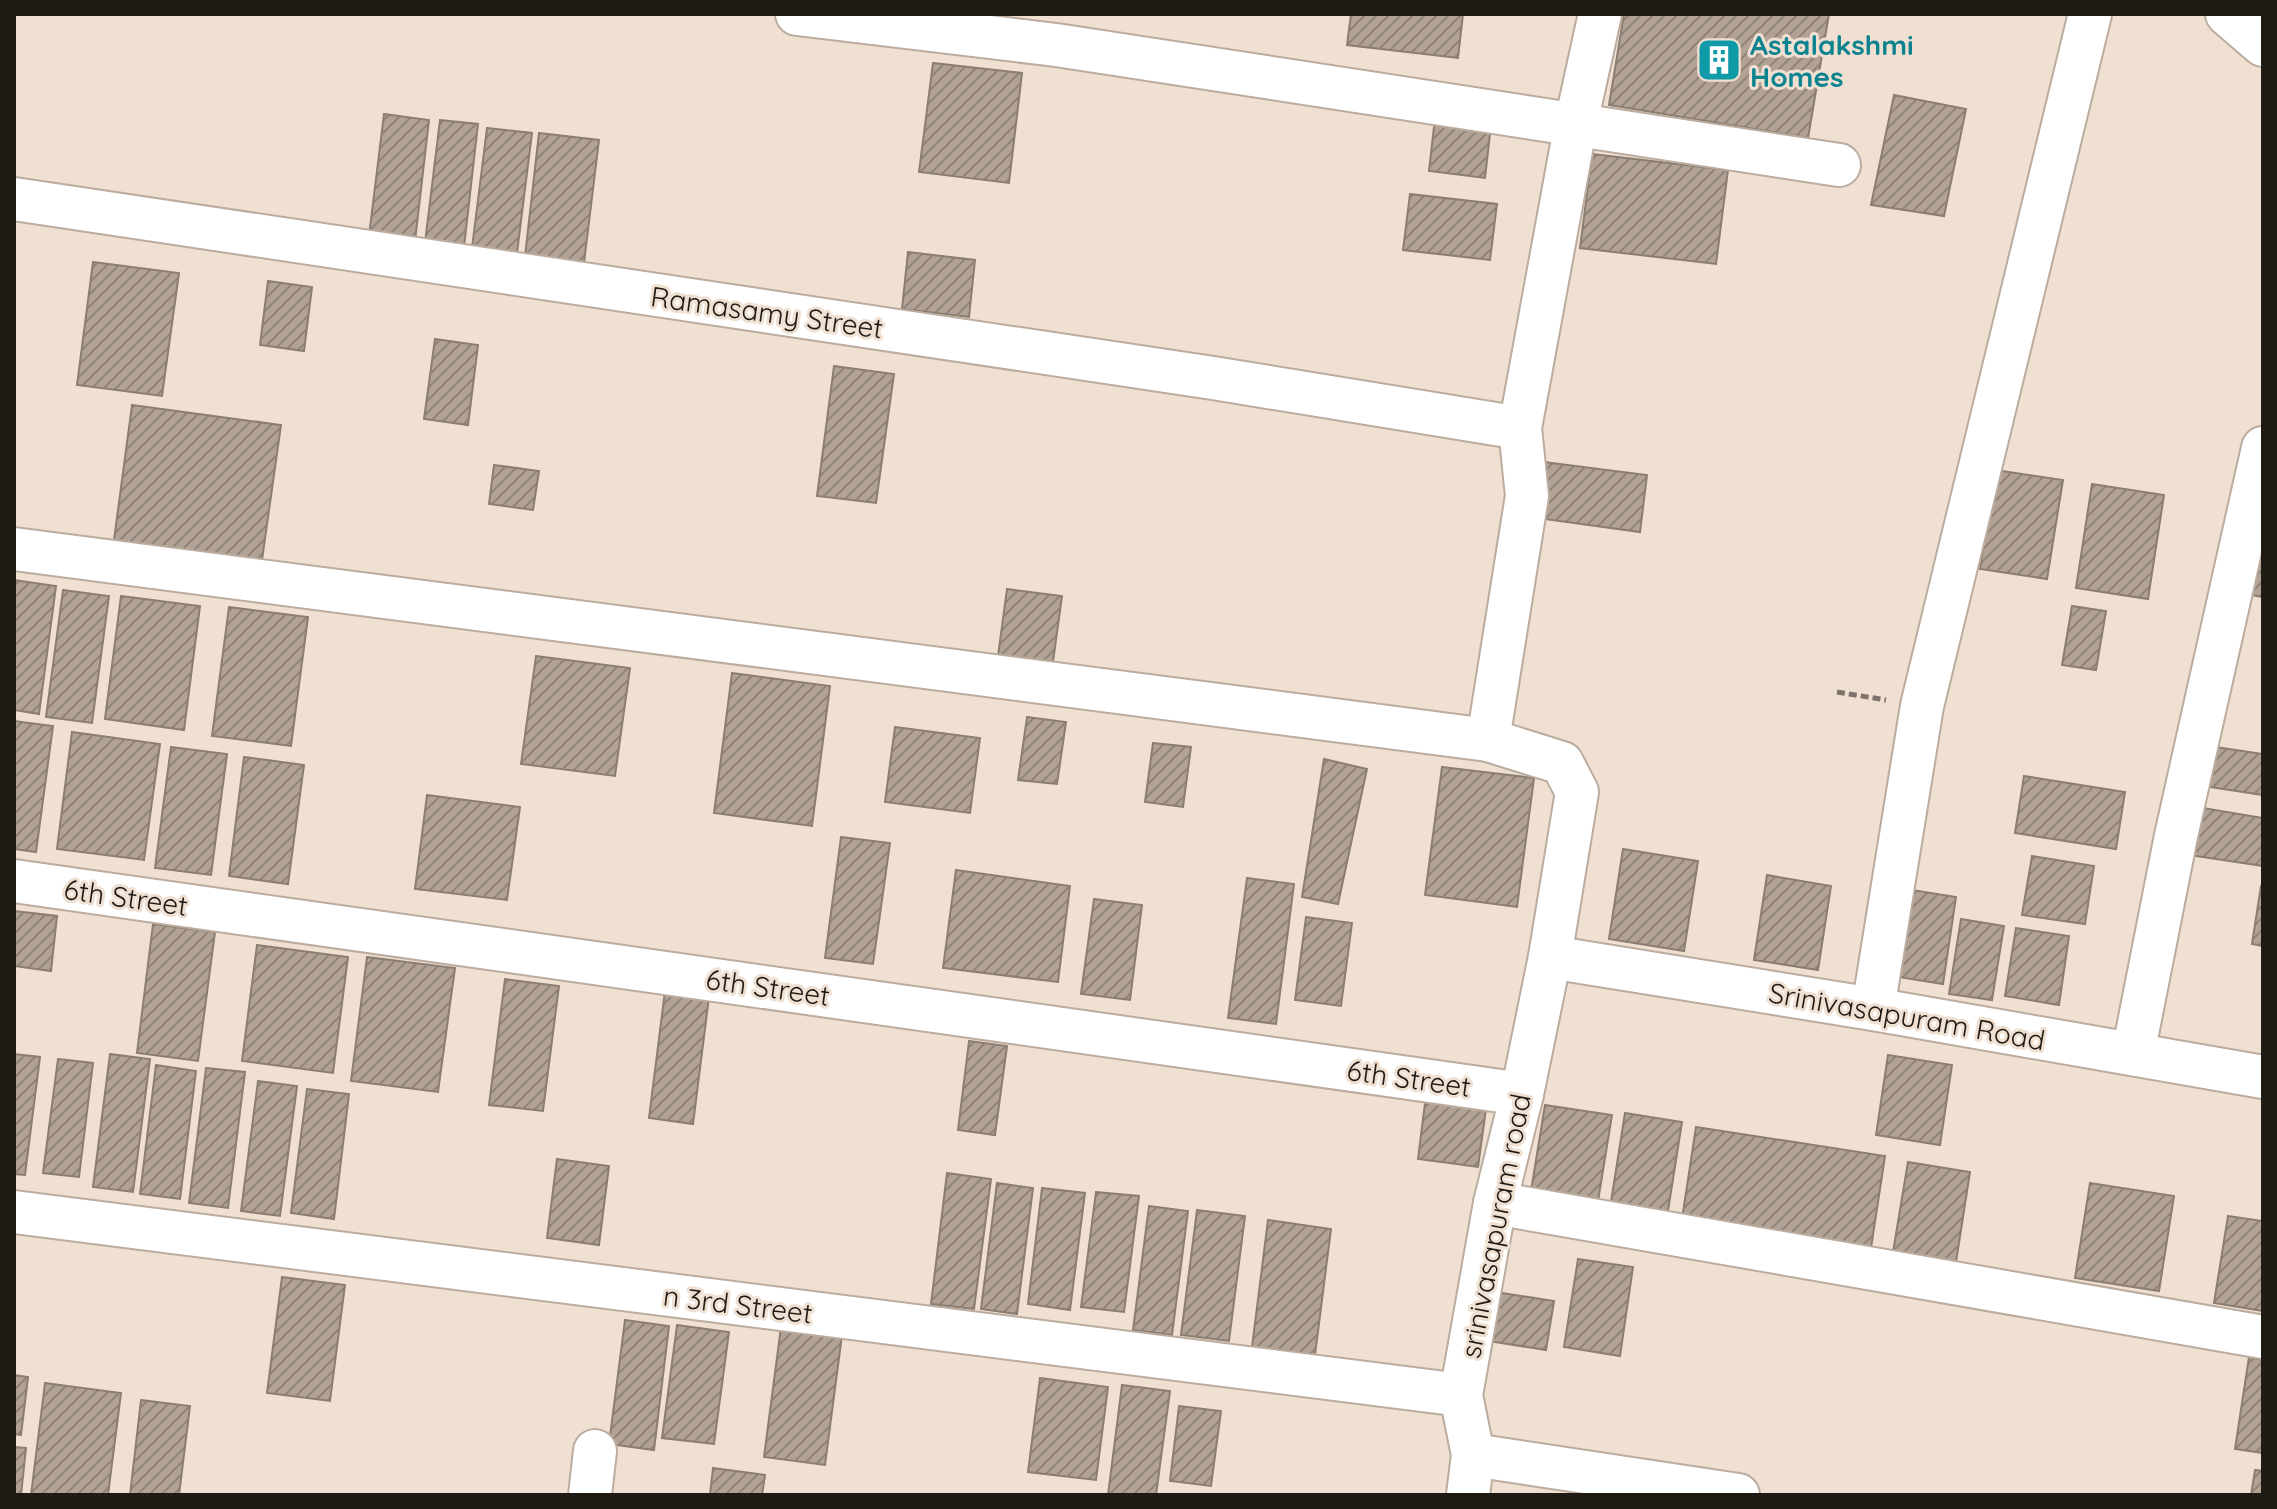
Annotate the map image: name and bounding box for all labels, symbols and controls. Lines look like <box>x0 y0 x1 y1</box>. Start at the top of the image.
place label: Astalakshmi Homes <box>1750 27 1914 94</box>
building icon: Astalakshmi Homes <box>1695 36 1743 84</box>
street label: Ramasamy Street <box>649 278 885 346</box>
street label: 6th Street <box>62 871 190 923</box>
street label: 6th Street <box>704 961 832 1013</box>
street label: Srinivasapuram Road <box>1766 974 2048 1058</box>
street label: 6th Street <box>1345 1052 1473 1104</box>
street label: srinivasapuram road <box>1452 1091 1538 1361</box>
street label: n 3rd Street <box>662 1278 814 1330</box>

